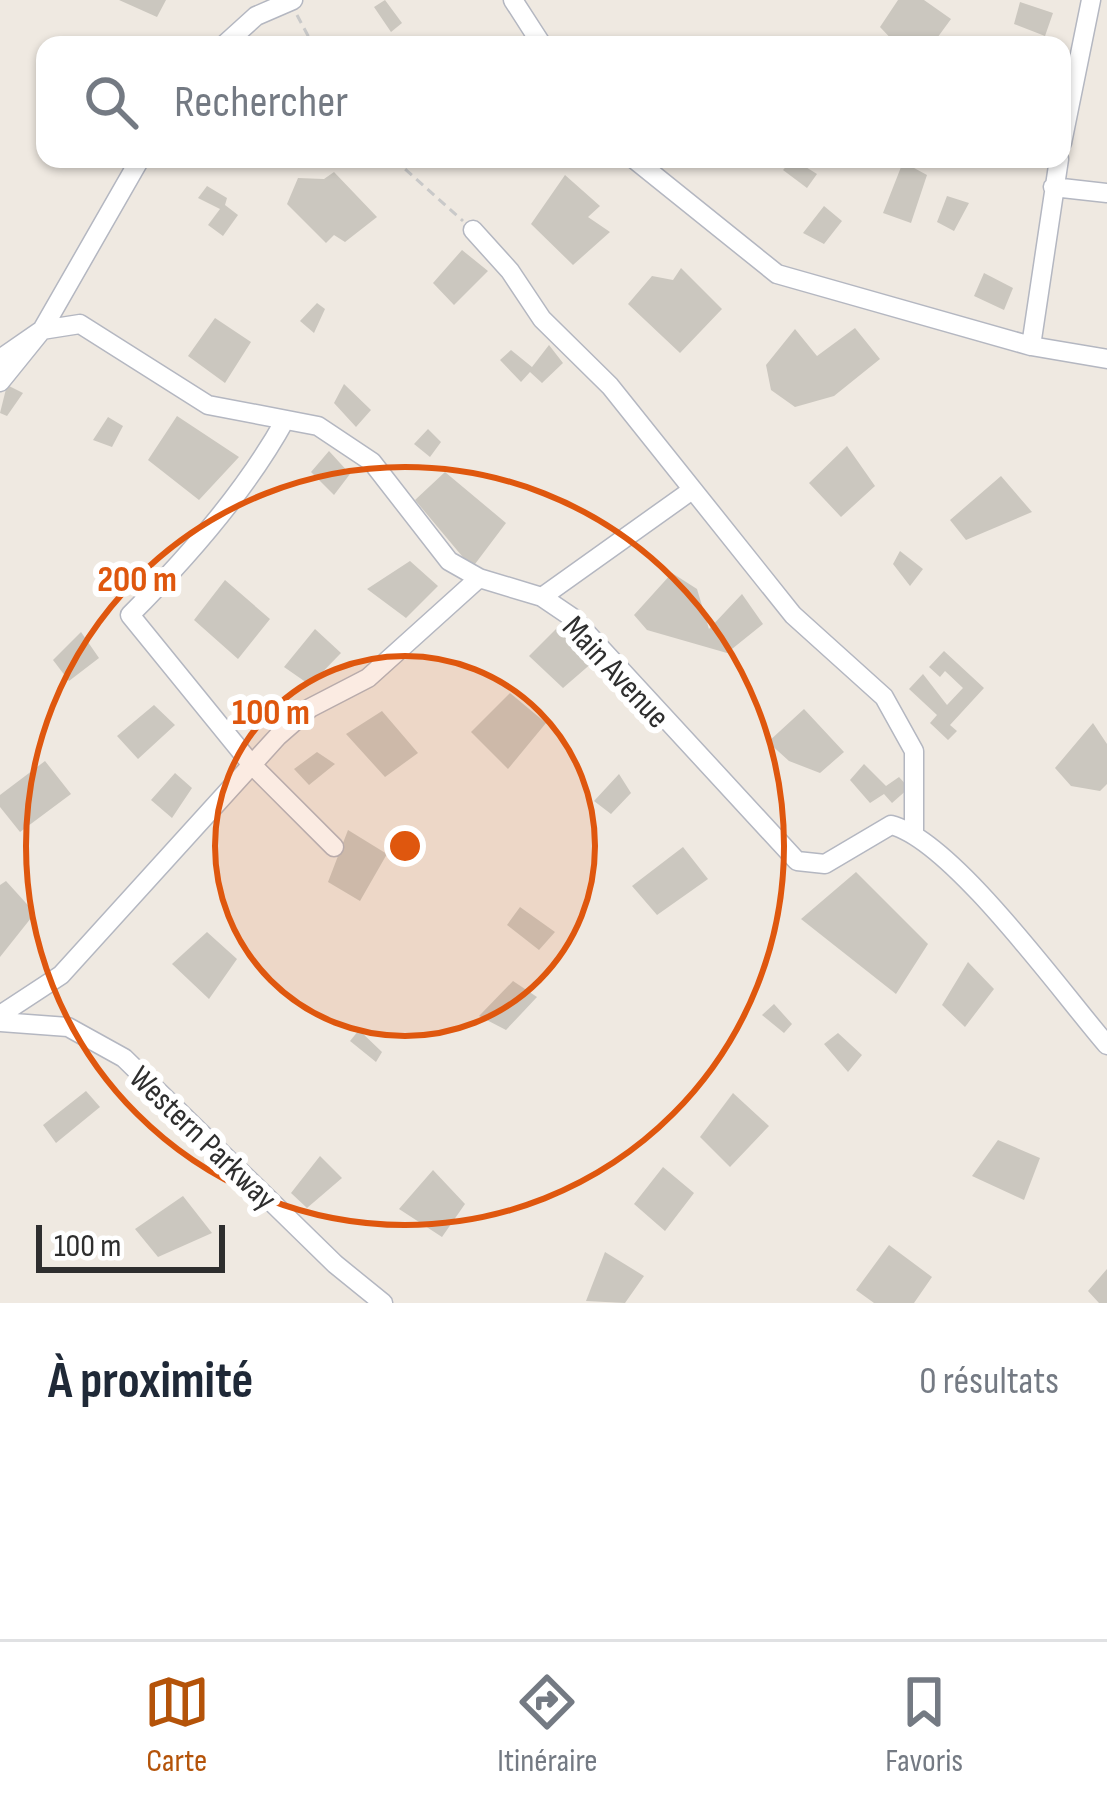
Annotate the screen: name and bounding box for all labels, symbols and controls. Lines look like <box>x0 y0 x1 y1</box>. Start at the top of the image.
search box <box>36 36 1071 168</box>
icon: search <box>78 69 144 135</box>
text: Rechercher <box>174 75 348 130</box>
text: 200 m <box>97 559 177 602</box>
street label: Main Avenue <box>554 608 677 737</box>
text: 100 m <box>232 692 310 735</box>
centre of rings <box>384 825 426 867</box>
street label: Western Parkway <box>121 1058 285 1219</box>
scale bar <box>36 1219 225 1272</box>
text: 100 m <box>54 1226 121 1266</box>
text: À proximité <box>48 1351 253 1412</box>
text: 0 résultats <box>919 1358 1059 1405</box>
tab: Carte <box>144 1669 210 1781</box>
tab: Itinéraire <box>497 1669 598 1781</box>
tab: Favoris <box>885 1669 963 1781</box>

